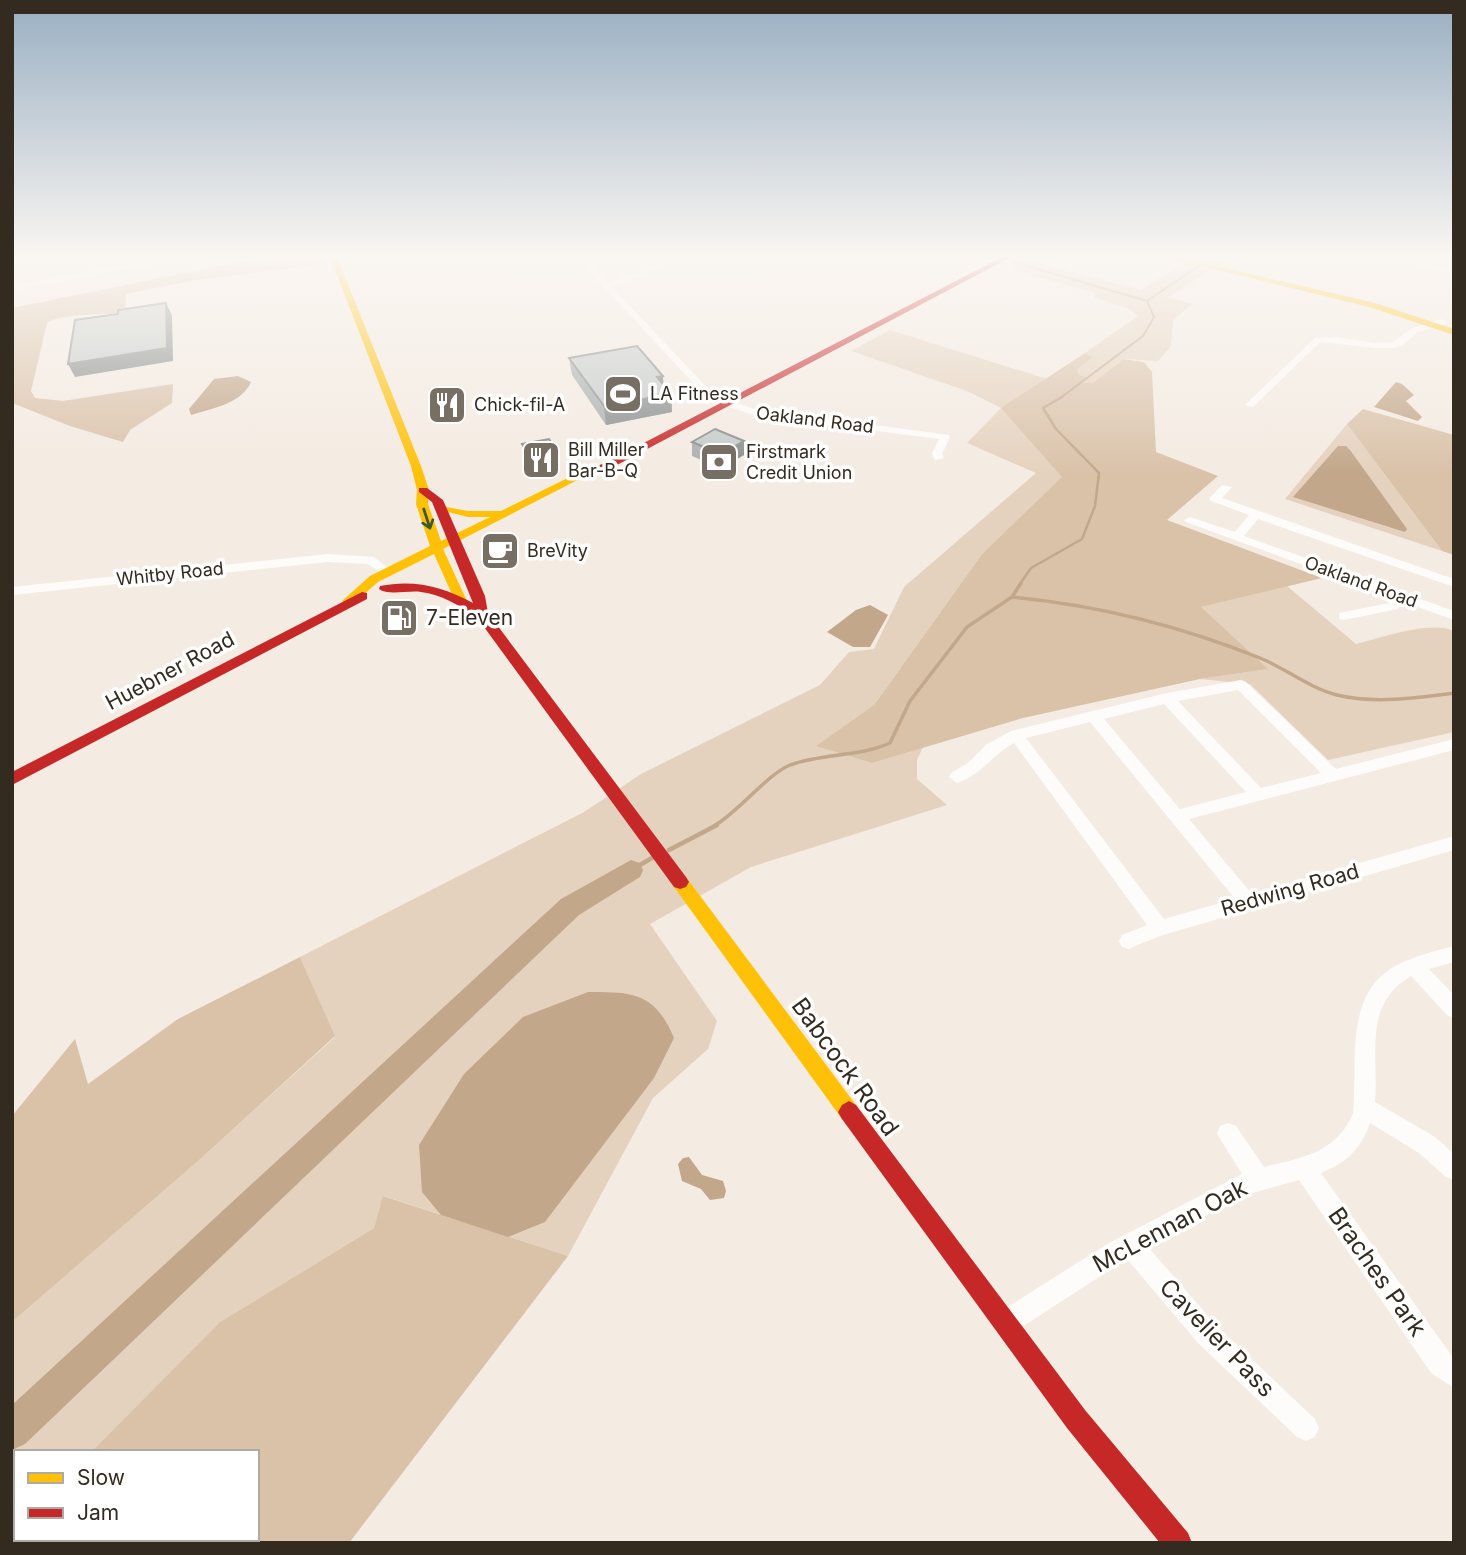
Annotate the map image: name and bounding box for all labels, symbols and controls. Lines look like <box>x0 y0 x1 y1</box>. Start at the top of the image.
sports icon: LA Fitness <box>602 373 644 415</box>
place label: LA Fitness <box>650 383 739 404</box>
restaurant icon: Chick-fil-A <box>426 384 468 426</box>
place label: Chick-fil-A <box>474 394 565 415</box>
street label: Oakland Road <box>755 402 875 437</box>
restaurant icon: Bill Miller Bar-B-Q <box>520 439 562 481</box>
place label: Bill Miller Bar-B-Q <box>568 439 645 481</box>
bank icon: Firstmark Credit Union <box>698 441 740 483</box>
place label: Firstmark Credit Union <box>746 441 852 483</box>
one-way arrow <box>421 508 434 530</box>
cafe icon: BreVity <box>479 530 521 572</box>
place label: BreVity <box>527 540 588 561</box>
street label: Oakland Road <box>1302 551 1420 612</box>
street label: Whitby Road <box>115 557 225 590</box>
fuel station icon: 7-Eleven <box>378 597 420 639</box>
place label: 7-Eleven <box>426 605 513 630</box>
street label: Huebner Road <box>101 626 238 715</box>
street label: Redwing Road <box>1218 858 1362 921</box>
street label: Babcock Road <box>786 992 905 1141</box>
street label: McLennan Oak <box>1088 1173 1252 1278</box>
street label: Braches Park <box>1322 1202 1433 1342</box>
street label: Cavelier Pass <box>1154 1272 1281 1403</box>
legend <box>14 1450 259 1541</box>
text: Slow <box>77 1465 125 1490</box>
text: Jam <box>77 1500 119 1525</box>

